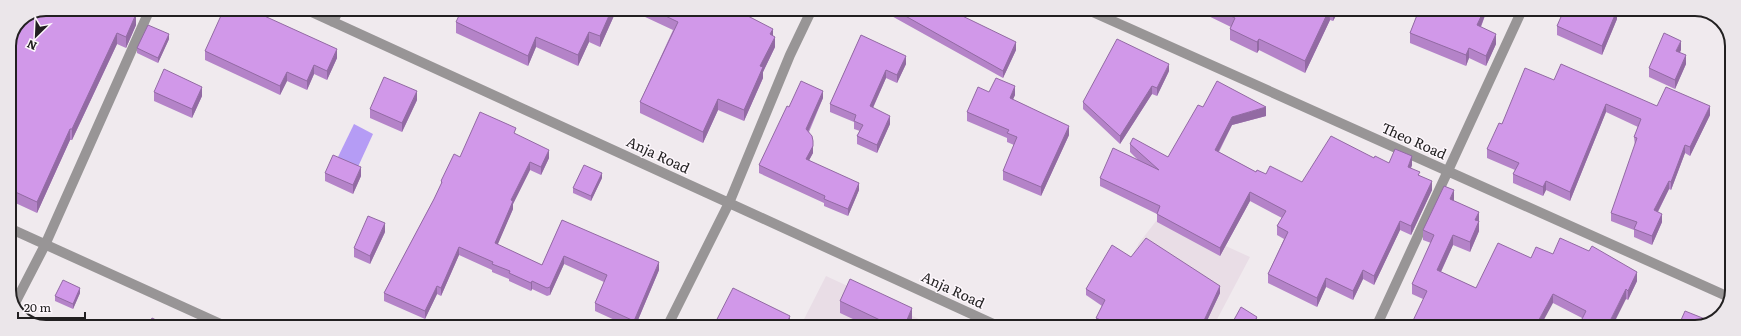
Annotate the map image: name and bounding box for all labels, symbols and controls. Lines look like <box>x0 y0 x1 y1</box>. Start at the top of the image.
north arrow <box>16 16 56 56</box>
text: N <box>24 37 39 55</box>
street label: Theo Road <box>1379 117 1451 164</box>
street label: Anja Road <box>624 131 694 178</box>
street label: Anja Road <box>919 266 989 313</box>
scale bar <box>18 294 85 320</box>
text: 20 m <box>24 298 51 316</box>

